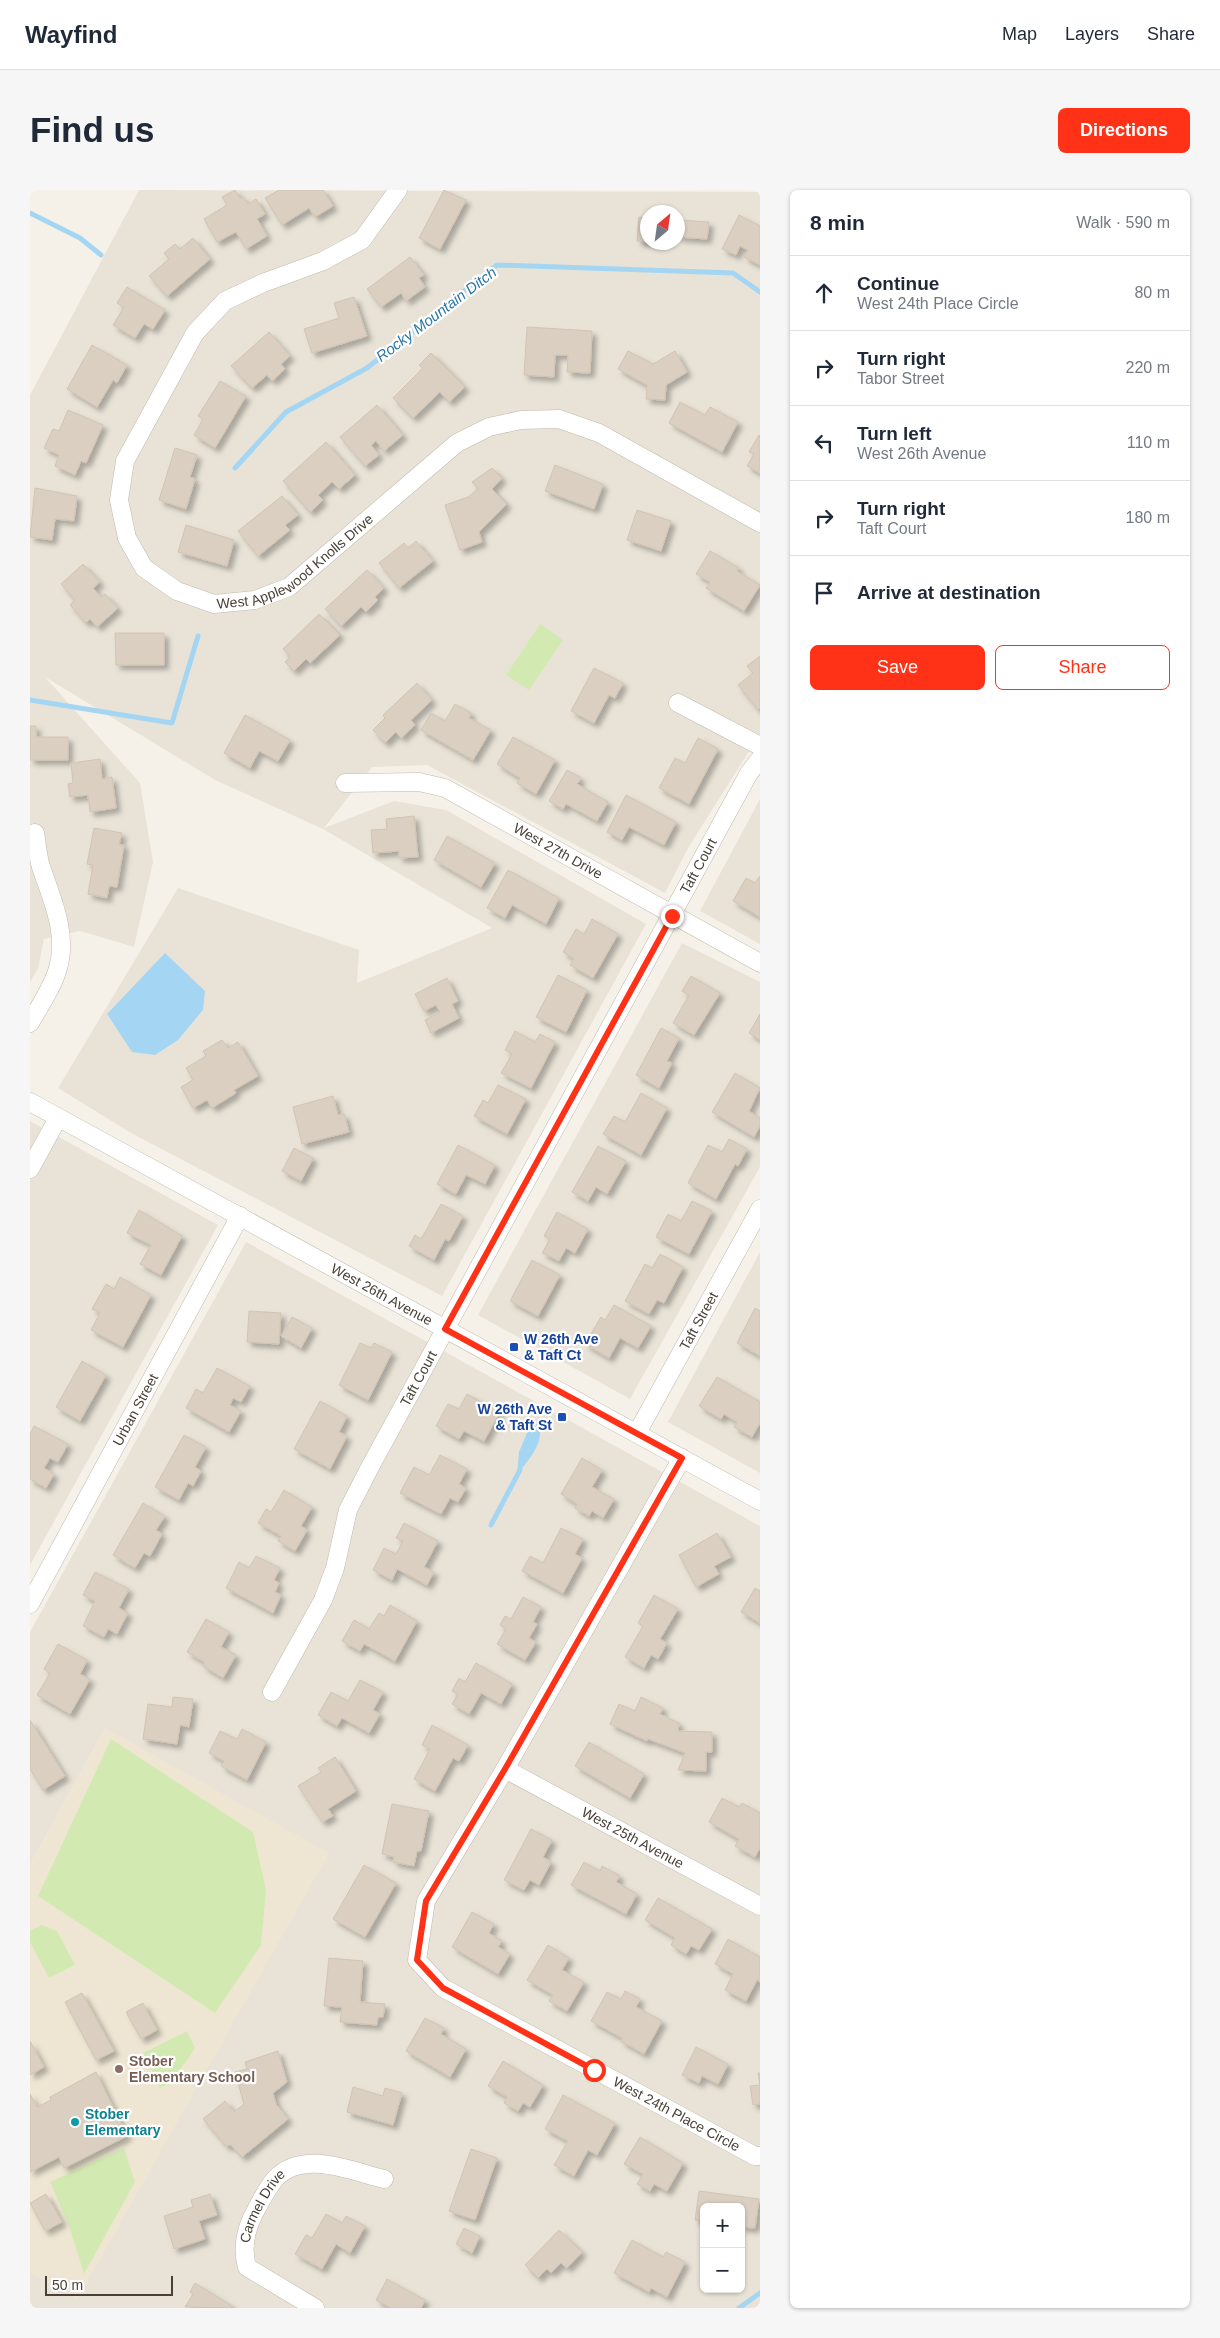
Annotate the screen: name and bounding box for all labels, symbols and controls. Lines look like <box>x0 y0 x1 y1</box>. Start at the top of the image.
text: Wayfind <box>25 21 117 48</box>
text: Map <box>1002 24 1037 44</box>
text: Layers <box>1065 24 1119 44</box>
text: Share <box>1147 24 1195 44</box>
button: Directions <box>1058 108 1190 153</box>
text: Find us <box>30 110 154 149</box>
north arrow <box>640 205 685 250</box>
text: 8 min <box>810 211 865 234</box>
text: Walk · 590 m <box>1076 214 1170 231</box>
water label: Rocky Mountain Ditch <box>373 263 499 365</box>
text: Continue <box>857 273 939 294</box>
icon: ahead <box>810 279 838 307</box>
text: 80 m <box>1134 284 1170 301</box>
text: West 24th Place Circle <box>857 295 1019 312</box>
text: Turn right <box>857 348 945 369</box>
icon: right <box>810 354 838 382</box>
text: 220 m <box>1126 359 1170 376</box>
text: Tabor Street <box>857 370 944 387</box>
text: Turn left <box>857 423 932 444</box>
icon: left <box>810 429 838 457</box>
text: 110 m <box>1127 434 1170 451</box>
text: West 26th Avenue <box>857 445 986 462</box>
text: Turn right <box>857 498 945 519</box>
icon: right <box>810 504 838 532</box>
text: 180 m <box>1126 509 1170 526</box>
street label: West Applewood Knolls Drive <box>216 511 376 612</box>
text: Taft Court <box>857 520 926 537</box>
icon: arrive <box>810 579 838 607</box>
text: Arrive at destination <box>857 582 1041 603</box>
button: Save <box>810 645 985 690</box>
button: Share <box>995 645 1170 690</box>
street label: West 27th Drive <box>511 820 606 882</box>
street label: Taft Court <box>677 835 720 896</box>
route end <box>661 905 684 928</box>
street label: West 26th Avenue <box>328 1260 436 1329</box>
street label: Taft Street <box>676 1289 721 1353</box>
place label: W 26th Ave & Taft Ct <box>524 1331 599 1363</box>
marker: W 26th Ave & Taft Ct <box>508 1341 520 1353</box>
street label: Taft Court <box>397 1348 440 1409</box>
street label: Urban Street <box>109 1371 161 1448</box>
place label: W 26th Ave & Taft St <box>478 1401 552 1433</box>
marker: W 26th Ave & Taft St <box>556 1411 568 1423</box>
street label: West 25th Avenue <box>579 1804 687 1872</box>
place label: Stober Elementary School <box>129 2053 255 2085</box>
route start <box>583 2059 606 2082</box>
marker: Stober Elementary School <box>113 2063 125 2075</box>
street label: West 24th Place Circle <box>611 2073 743 2155</box>
place label: Stober Elementary <box>85 2106 161 2138</box>
marker: Stober Elementary <box>69 2116 81 2128</box>
street label: Carmel Drive <box>237 2165 288 2244</box>
map controls <box>700 2203 745 2293</box>
button: + <box>700 2203 745 2248</box>
button: − <box>700 2248 745 2293</box>
scale bar <box>45 2273 172 2296</box>
text: 50 m <box>52 2277 83 2293</box>

